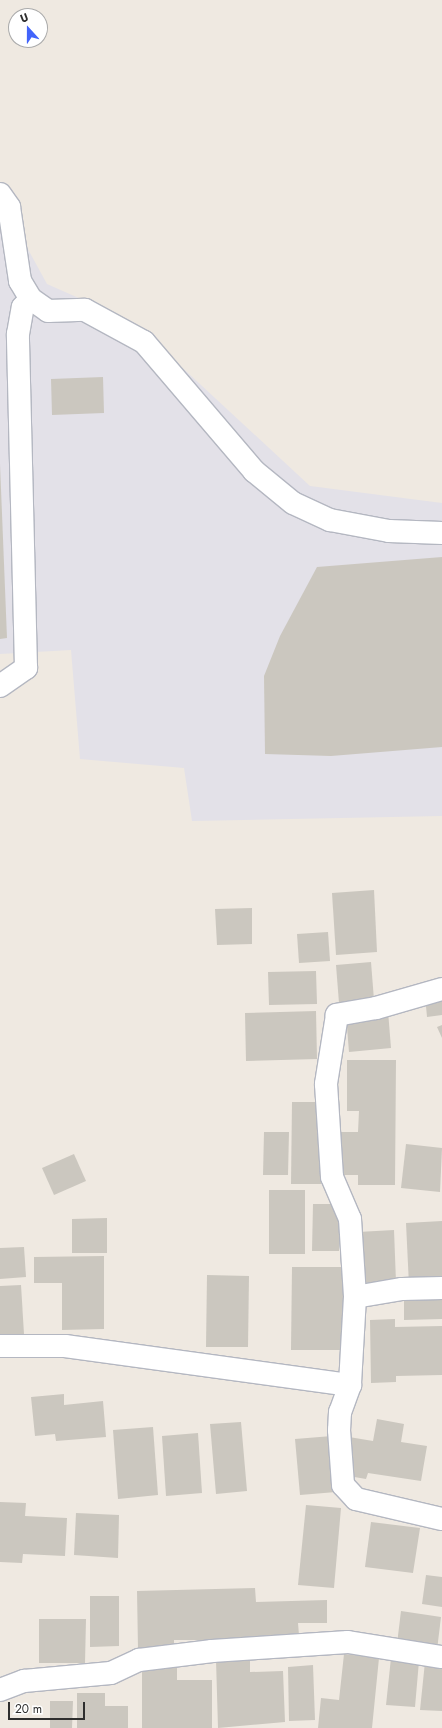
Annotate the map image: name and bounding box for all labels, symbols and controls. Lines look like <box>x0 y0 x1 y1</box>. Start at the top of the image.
north arrow <box>8 8 48 48</box>
text: U <box>18 9 31 27</box>
scale bar <box>10 1694 87 1720</box>
text: 20 m <box>15 1700 42 1718</box>

